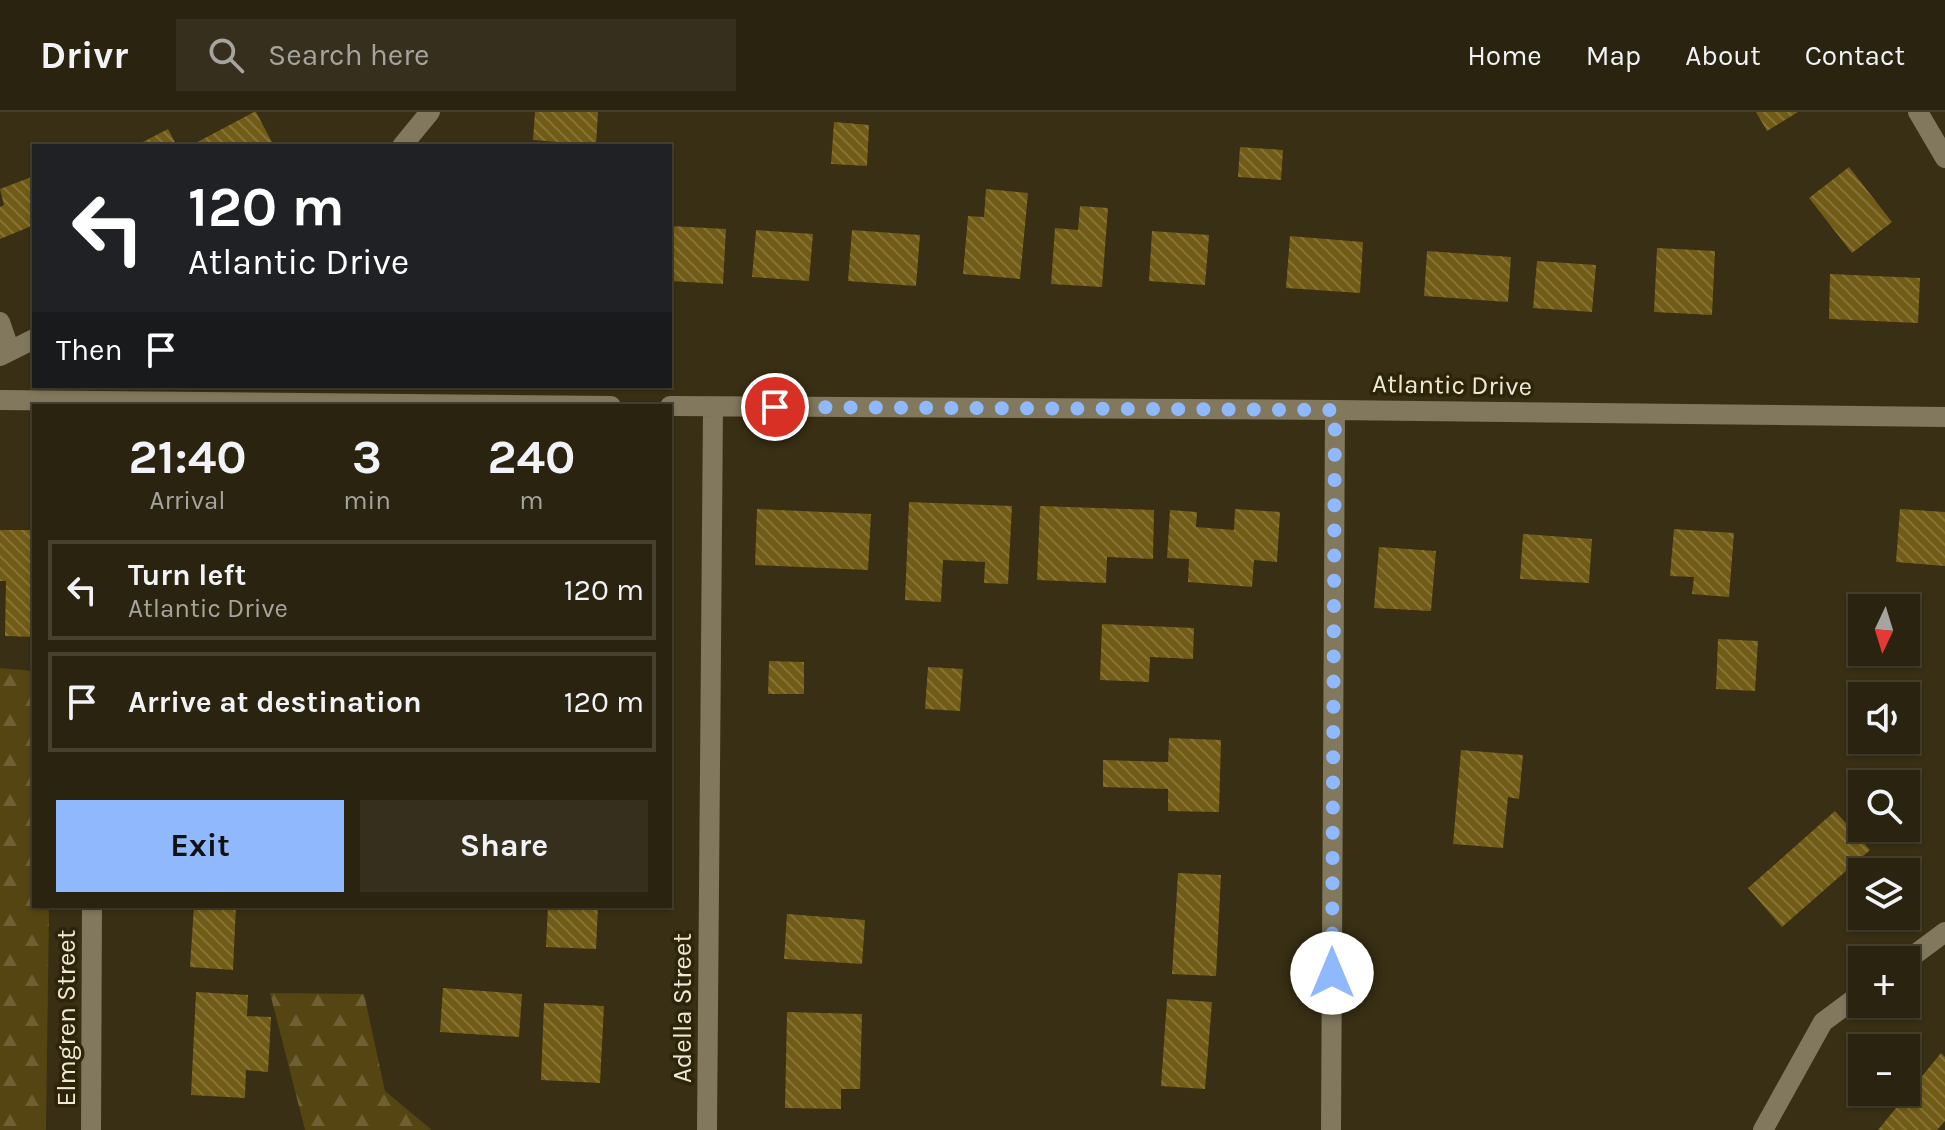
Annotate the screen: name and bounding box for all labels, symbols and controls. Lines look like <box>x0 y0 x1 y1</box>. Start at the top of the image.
search box <box>176 19 736 91</box>
text: Drivr <box>40 33 128 78</box>
icon: search <box>204 33 248 77</box>
text: Search here <box>268 37 429 73</box>
text: Home <box>1467 39 1542 72</box>
text: Map <box>1586 39 1641 72</box>
text: About <box>1685 39 1761 72</box>
text: Contact <box>1805 39 1905 72</box>
text: 120 m <box>188 174 345 239</box>
icon: left <box>56 176 160 280</box>
text: Atlantic Drive <box>188 241 409 283</box>
icon: arrive <box>139 328 183 372</box>
text: Then <box>56 332 123 368</box>
street label: Atlantic Drive <box>1372 368 1532 402</box>
pin <box>741 373 809 441</box>
icon: arrive <box>753 385 797 429</box>
text: 21:40 <box>129 429 247 485</box>
text: 3 <box>352 429 382 485</box>
text: 240 <box>487 429 575 485</box>
text: Arrival <box>149 485 226 516</box>
text: min <box>343 485 391 516</box>
text: m <box>519 485 544 516</box>
text: Turn left <box>128 557 246 593</box>
icon: left <box>60 568 104 612</box>
text: 120 m <box>564 572 644 608</box>
text: Atlantic Drive <box>128 593 288 624</box>
north arrow <box>1848 594 1920 666</box>
map controls <box>1848 594 1920 1106</box>
icon: arrive <box>60 680 104 724</box>
button: sound <box>1848 682 1920 754</box>
text: Arrive at destination <box>128 684 422 720</box>
text: 120 m <box>564 684 644 720</box>
button: search <box>1848 770 1920 842</box>
button: Exit <box>56 800 344 892</box>
button: Share <box>360 800 648 892</box>
button: layers <box>1848 858 1920 930</box>
street label: Elmgren Street <box>51 929 82 1106</box>
position arrow <box>1290 931 1374 1015</box>
street label: Adella Street <box>667 933 698 1083</box>
button: + <box>1848 946 1920 1018</box>
button: − <box>1848 1034 1920 1106</box>

